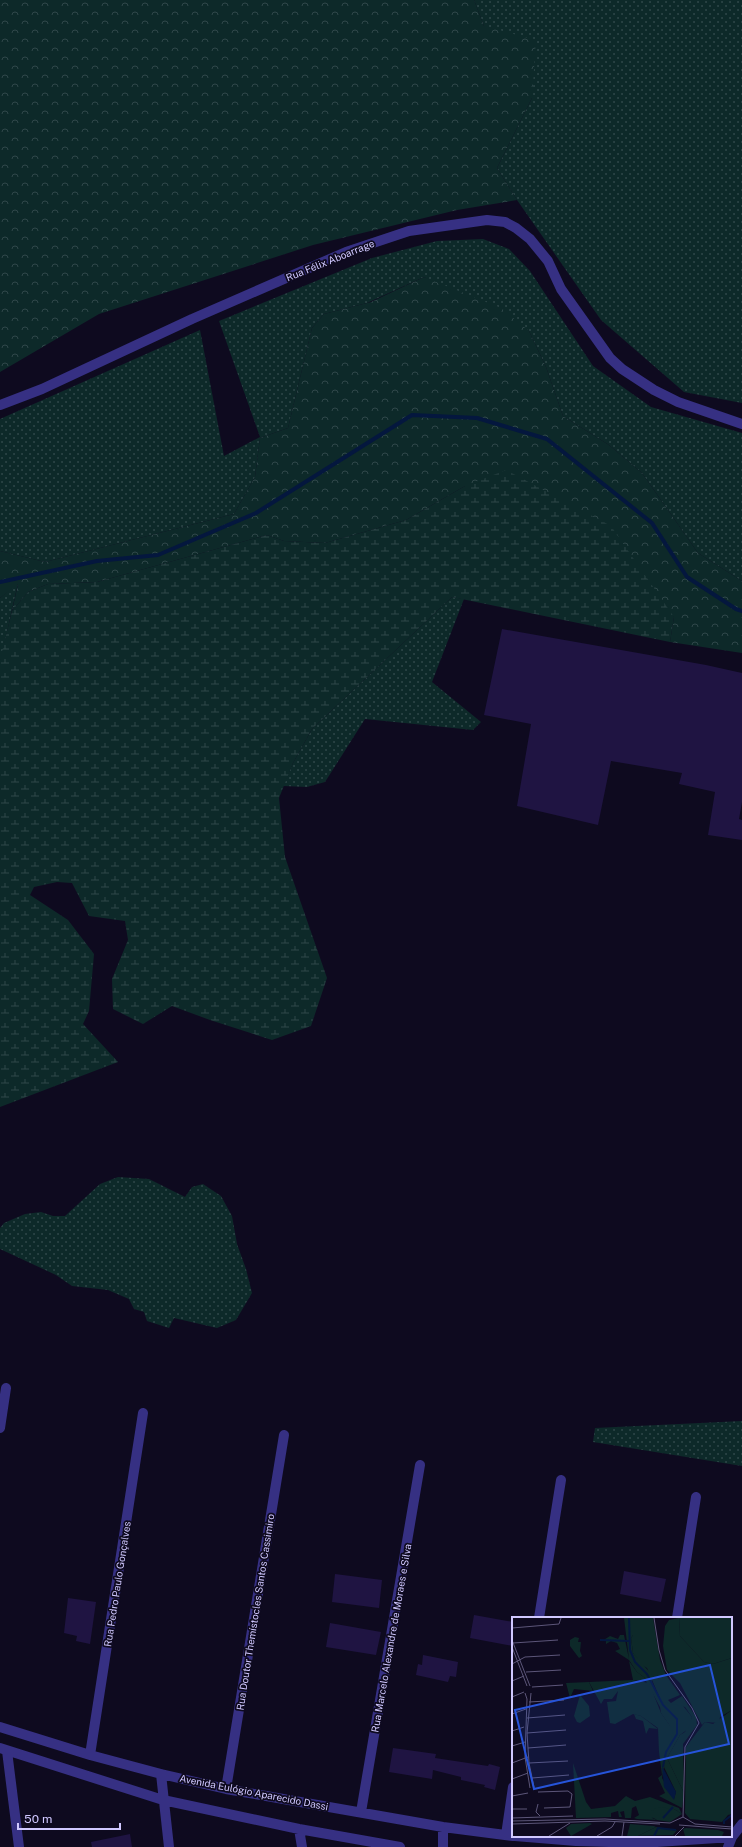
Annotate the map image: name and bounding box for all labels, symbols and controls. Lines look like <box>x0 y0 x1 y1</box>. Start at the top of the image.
street label: Rua Félix Aboarrage <box>284 237 376 283</box>
street label: Rua Doutor Themístocles Santos Cassimiro <box>234 1513 277 1711</box>
street label: Rua Pedro Paulo Gonçalves <box>101 1520 133 1648</box>
street label: Rua Marcelo Alexandre de Moraes e Silva <box>368 1543 414 1733</box>
inset map <box>512 1617 732 1837</box>
street label: Avenida Eulógio Aparecido Dassi <box>179 1772 329 1812</box>
scale bar <box>18 1805 120 1831</box>
text: 50 m <box>24 1812 52 1826</box>

